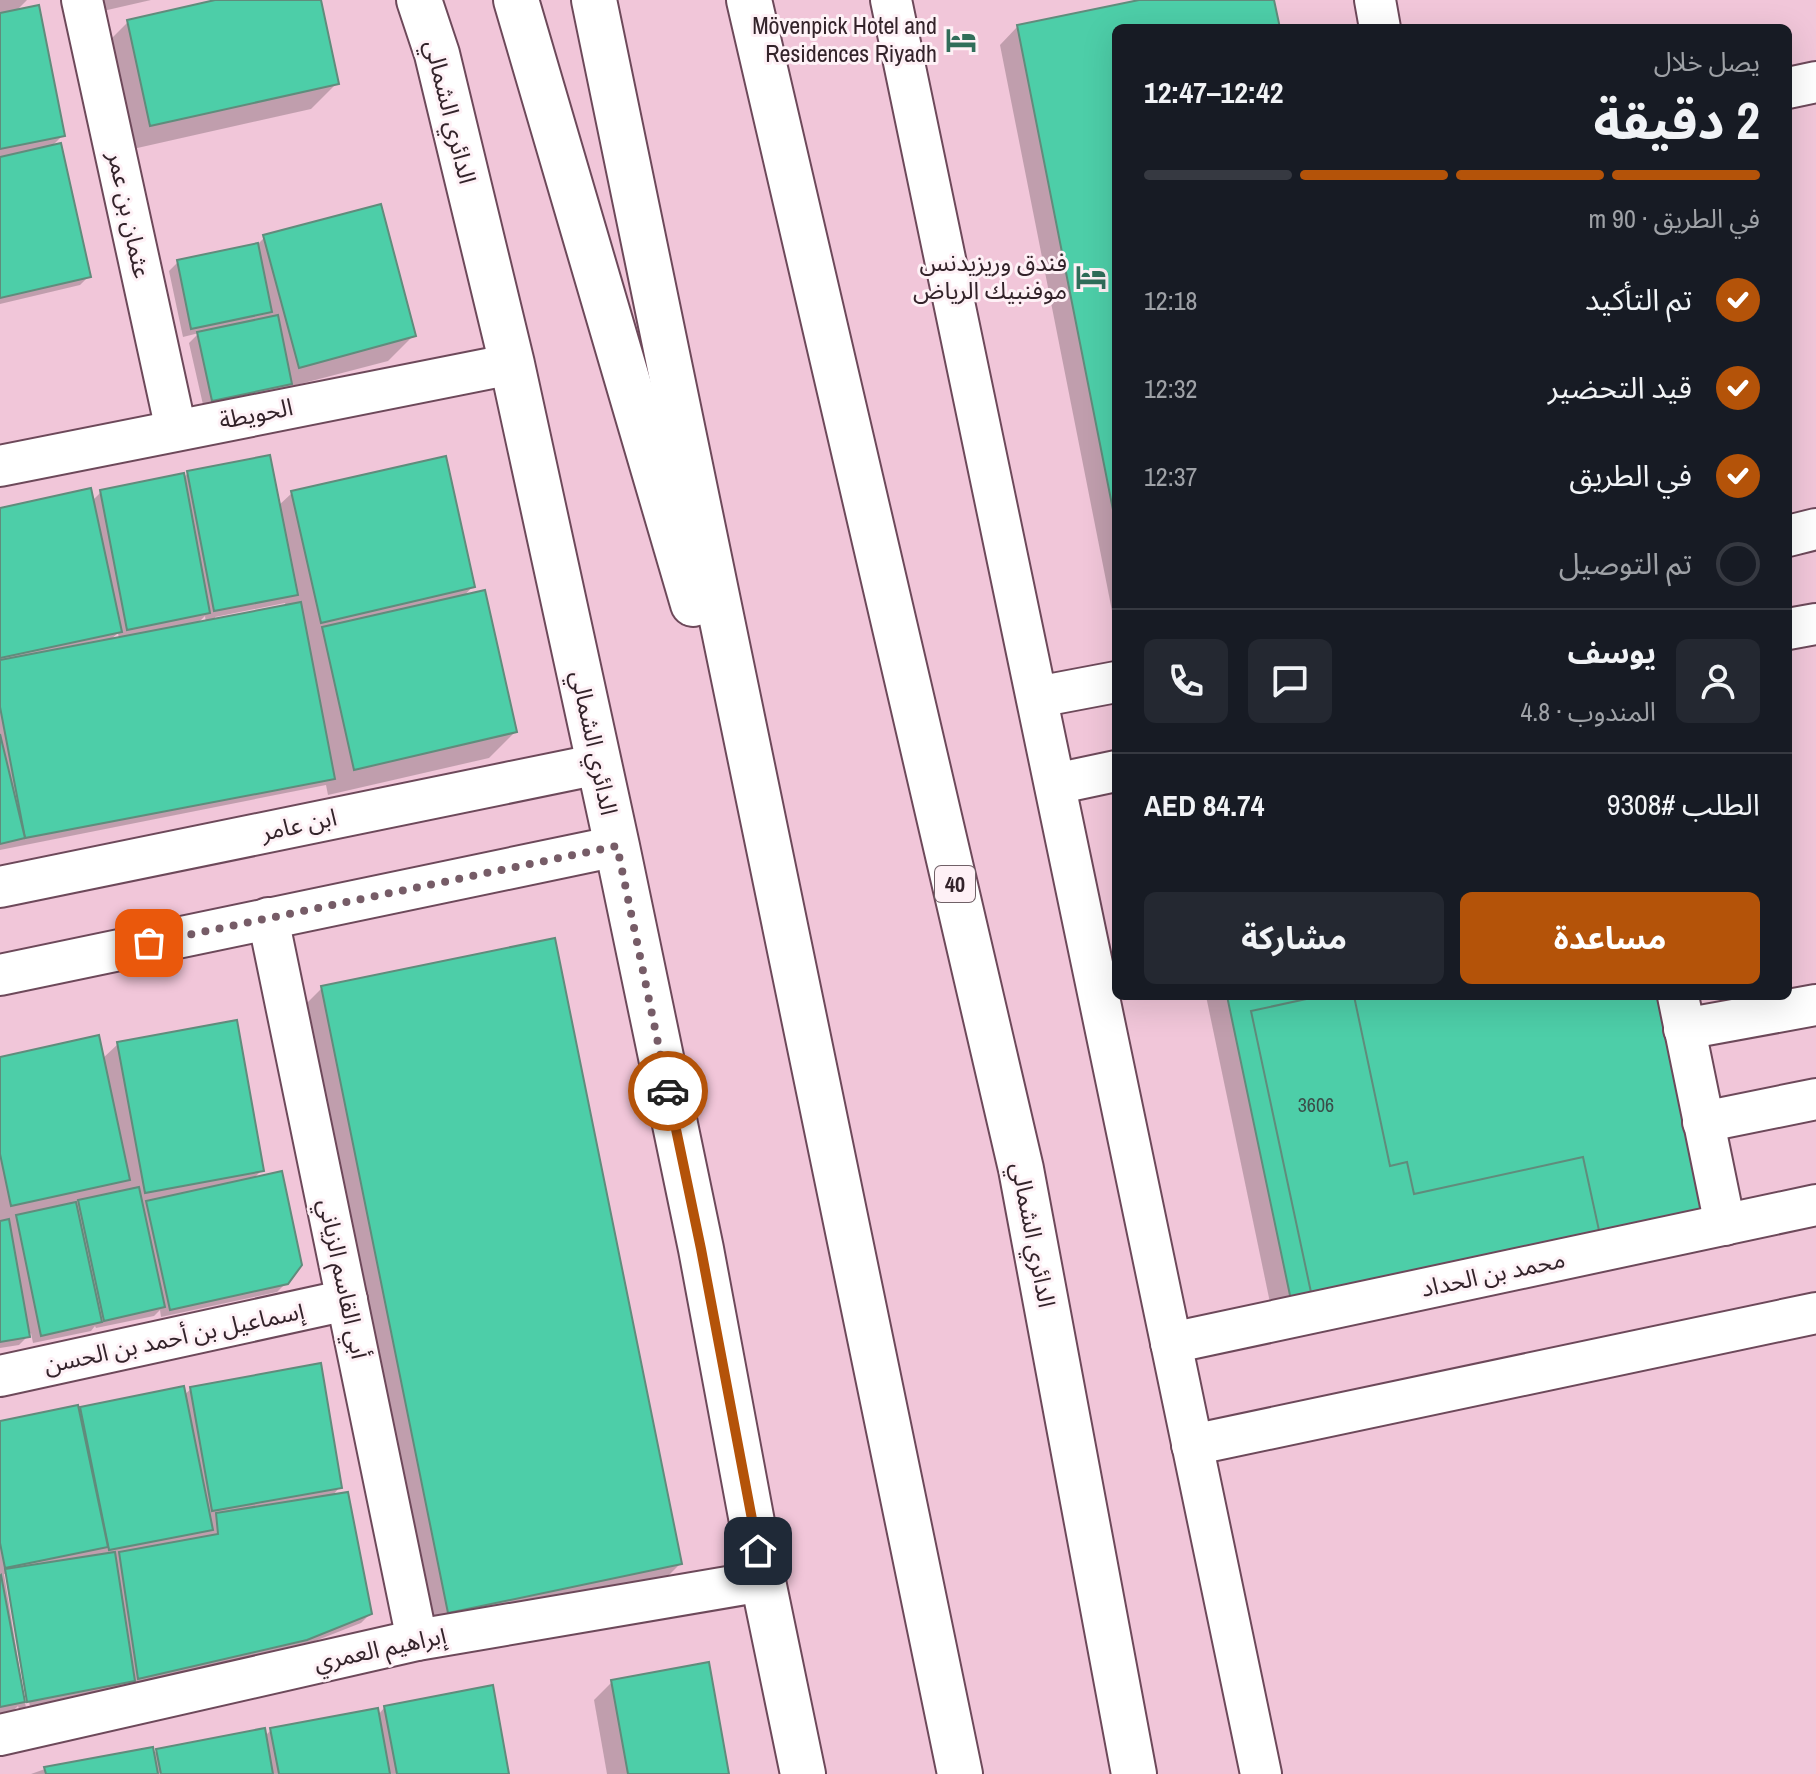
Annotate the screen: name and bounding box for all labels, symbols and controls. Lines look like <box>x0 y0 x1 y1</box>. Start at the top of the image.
place label: Mövenpick Hotel and Residences Riyadh <box>752 9 937 69</box>
hotel icon: Mövenpick Hotel and Residences Riyadh <box>944 23 978 57</box>
street label: الدائري الشمالي <box>414 36 484 188</box>
text: يصل خلال <box>1654 44 1760 79</box>
text: 12:42–12:47 <box>1144 72 1284 112</box>
text: 2 دقيقة <box>1594 85 1760 155</box>
street label: عثمان بن عمر <box>101 148 159 281</box>
text: في الطريق · 90 m <box>1588 201 1760 236</box>
place label: فندق وريزيدنس موفنبيك الرياض <box>913 246 1067 306</box>
hotel icon: فندق وريزيدنس موفنبيك الرياض <box>1074 260 1108 294</box>
icon: check <box>1716 278 1760 322</box>
text: تم التأكيد <box>1585 279 1692 319</box>
text: 12:18 <box>1144 283 1197 318</box>
icon: check <box>1716 366 1760 410</box>
text: قيد التحضير <box>1548 367 1692 407</box>
text: 12:32 <box>1144 371 1197 406</box>
street label: الحويطة <box>216 390 295 436</box>
icon: check <box>1716 454 1760 498</box>
text: في الطريق <box>1569 455 1692 495</box>
text: 12:37 <box>1144 459 1197 494</box>
text: تم التوصيل <box>1559 543 1692 583</box>
text: يوسف <box>1568 632 1656 672</box>
button: phone <box>1144 639 1228 723</box>
button: chat <box>1248 639 1332 723</box>
button: person <box>1676 639 1760 723</box>
street label: الدائري الشمالي <box>561 667 626 819</box>
text: المندوب · 4.8 <box>1520 694 1656 729</box>
text: الطلب #9308 <box>1607 784 1760 824</box>
text: AED 84.74 <box>1144 785 1264 825</box>
street label: ابن عامر <box>257 800 339 848</box>
road number: 40 <box>935 866 975 902</box>
button: مشاركة <box>1144 892 1444 984</box>
button: مساعدة <box>1460 892 1760 984</box>
pin <box>115 909 183 977</box>
icon: bag <box>127 921 171 965</box>
courier <box>628 1051 708 1131</box>
icon: car <box>646 1069 690 1113</box>
house number: 3606 <box>1298 1091 1334 1118</box>
street label: الدائري الشمالي <box>1001 1159 1064 1311</box>
street label: أبي القاسم الزياني <box>308 1196 377 1363</box>
street label: محمد بن الحداد <box>1418 1242 1568 1304</box>
street label: إسماعيل بن أحمد بن الحسن <box>41 1294 308 1381</box>
pin <box>724 1517 792 1585</box>
icon: home <box>736 1529 780 1573</box>
street label: إبراهيم العمري <box>311 1618 451 1681</box>

